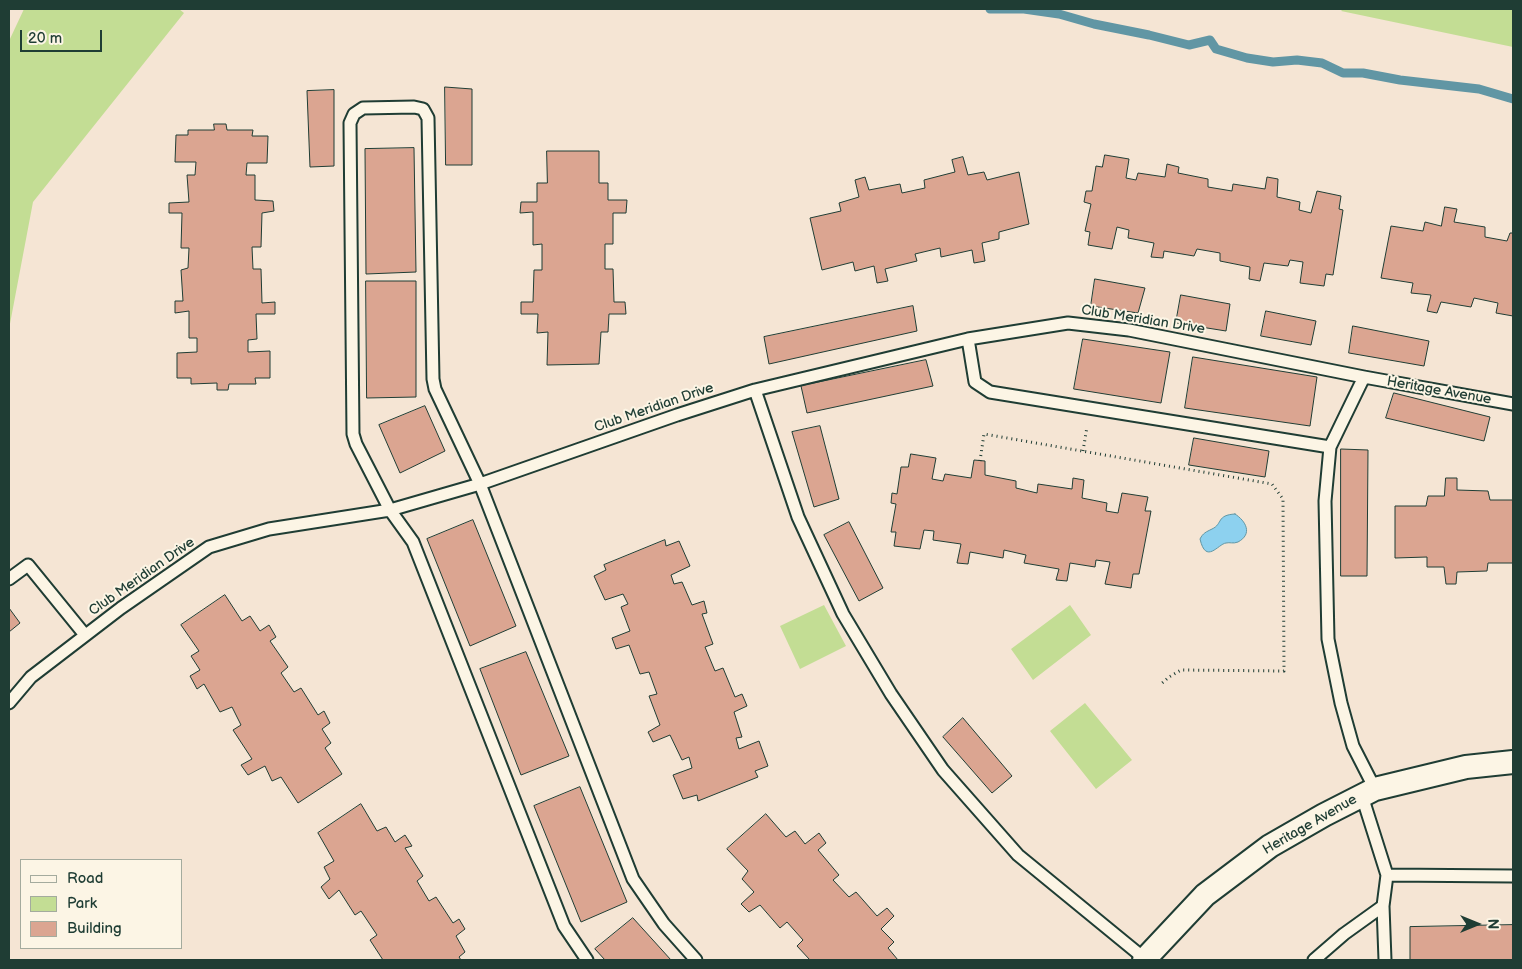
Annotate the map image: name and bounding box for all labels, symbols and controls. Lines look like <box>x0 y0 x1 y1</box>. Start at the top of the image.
scale bar <box>22 20 105 52</box>
text: 20 m <box>28 29 62 48</box>
street label: Club Meridian Drive <box>1080 302 1206 338</box>
street label: Heritage Avenue <box>1385 374 1493 408</box>
street label: Club Meridian Drive <box>592 380 716 436</box>
street label: Club Meridian Drive <box>86 534 198 620</box>
street label: Heritage Avenue <box>1260 791 1360 859</box>
legend <box>20 859 182 949</box>
text: Road <box>67 869 103 888</box>
text: Park <box>67 894 97 913</box>
north arrow <box>1452 899 1502 949</box>
text: Building <box>67 919 122 938</box>
text: N <box>1484 919 1501 929</box>

